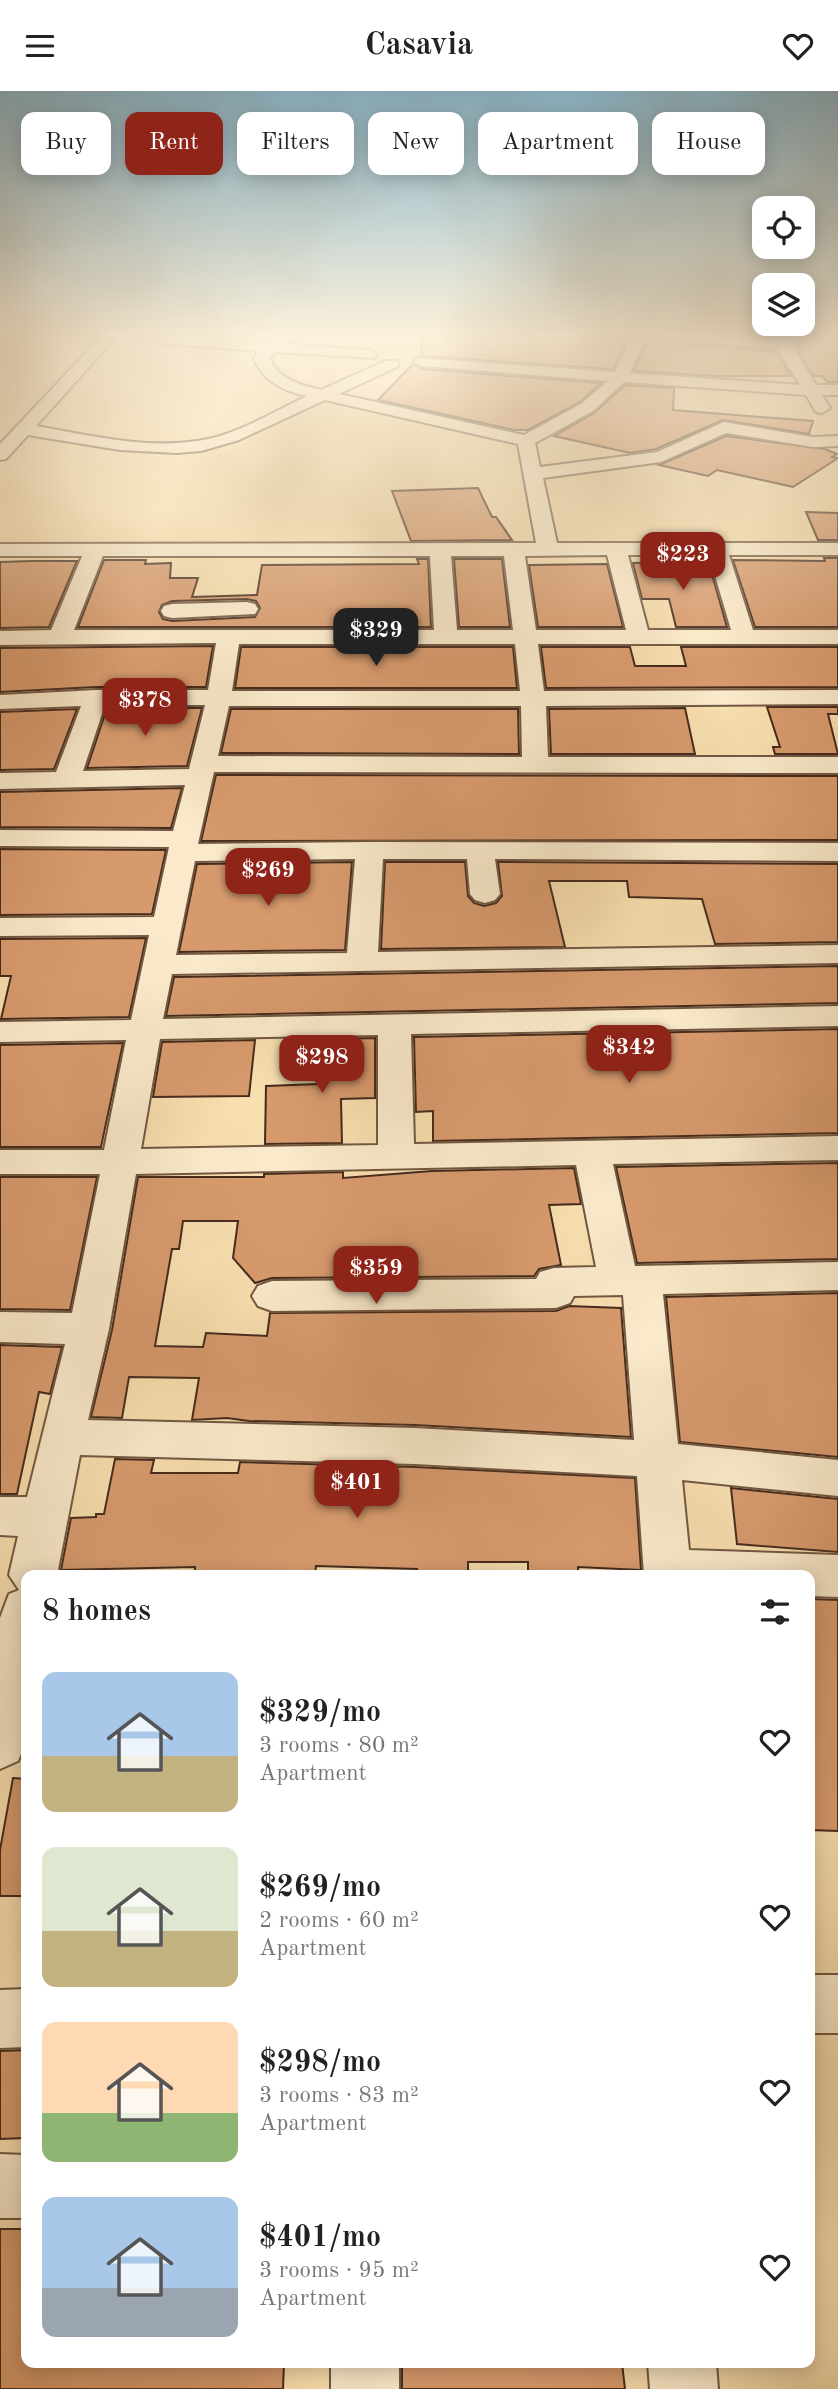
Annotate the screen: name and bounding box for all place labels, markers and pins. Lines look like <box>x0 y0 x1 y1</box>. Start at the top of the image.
pin: $223 <box>642 533 724 592</box>
pin: $329 <box>335 609 417 668</box>
pin: $378 <box>104 679 186 738</box>
pin: $269 <box>227 849 309 908</box>
pin: $342 <box>588 1025 670 1085</box>
pin: $298 <box>281 1035 363 1095</box>
pin: $359 <box>335 1247 417 1306</box>
pin: $401 <box>316 1461 398 1520</box>

